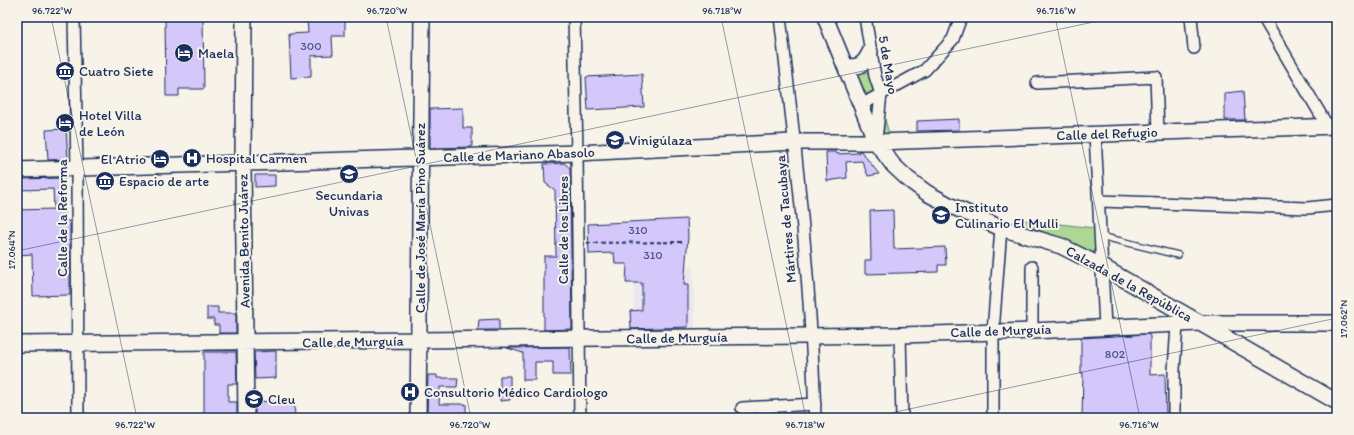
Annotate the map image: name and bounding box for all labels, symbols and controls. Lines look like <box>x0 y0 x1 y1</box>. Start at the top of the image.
text: 96.722°W <box>32 4 72 17</box>
text: 96.720°W <box>367 4 408 17</box>
text: 96.718°W <box>702 4 742 17</box>
text: 96.716°W <box>1036 4 1076 17</box>
street label: 5 de Mayo <box>874 34 902 96</box>
house number: 300 <box>300 39 322 53</box>
hotel icon: Maela <box>173 42 195 64</box>
place label: Maela <box>198 45 235 62</box>
museum icon: Cuatro Siete <box>54 60 76 82</box>
place label: Cuatro Siete <box>79 63 154 80</box>
place label: Hotel Villa de León <box>79 107 143 140</box>
hotel icon: Hotel Villa de León <box>54 112 76 134</box>
street label: Calle de José María Pino Suárez <box>412 122 429 313</box>
street label: Calle del Refugio <box>1056 124 1158 144</box>
school or university icon: Vinigúlaza <box>604 129 626 151</box>
place label: Vinigúlaza <box>629 132 693 149</box>
street label: Calle de Mariano Abasolo <box>443 144 595 166</box>
hospital icon: Hospital Carmen <box>181 147 203 169</box>
hotel icon: El Atrio <box>149 148 171 170</box>
place label: Hospital Carmen <box>206 150 307 167</box>
place label: El Atrio <box>101 151 146 168</box>
street label: Mártires de Tacubaya <box>772 154 800 284</box>
street label: Calle de la Reforma <box>54 158 71 277</box>
school or university icon: Secundaria Univas <box>338 163 360 185</box>
museum icon: Espacio de arte <box>94 170 116 192</box>
place label: Espacio de arte <box>119 173 209 190</box>
street label: Avenida Benito Juárez <box>234 173 254 308</box>
street label: Calle de los Libres <box>555 176 572 284</box>
place label: Secundaria Univas <box>315 187 383 220</box>
place label: Instituto Culinario El Mulli <box>955 199 1058 232</box>
school or university icon: Instituto Culinario El Mulli <box>930 204 952 226</box>
house number: 310 <box>628 223 648 237</box>
text: 17.064°N <box>5 230 18 270</box>
street label: Calzada de la República <box>1063 242 1195 326</box>
house number: 310 <box>643 248 663 262</box>
text: 17.062°N <box>1337 300 1350 338</box>
street label: Calle de Murguía <box>950 321 1053 341</box>
street label: Calle de Murguía <box>626 329 729 347</box>
street label: Calle de Murguía <box>302 333 405 351</box>
house number: 802 <box>1105 347 1126 361</box>
hospital icon: Consultorio Médico Cardiologo <box>399 381 421 403</box>
place label: Consultorio Médico Cardiologo <box>424 384 608 401</box>
school or university icon: Cleu <box>243 388 265 410</box>
place label: Cleu <box>268 391 296 408</box>
text: 96.722°W <box>115 418 155 431</box>
text: 96.720°W <box>450 418 491 431</box>
text: 96.718°W <box>785 418 825 431</box>
text: 96.716°W <box>1119 418 1159 431</box>

